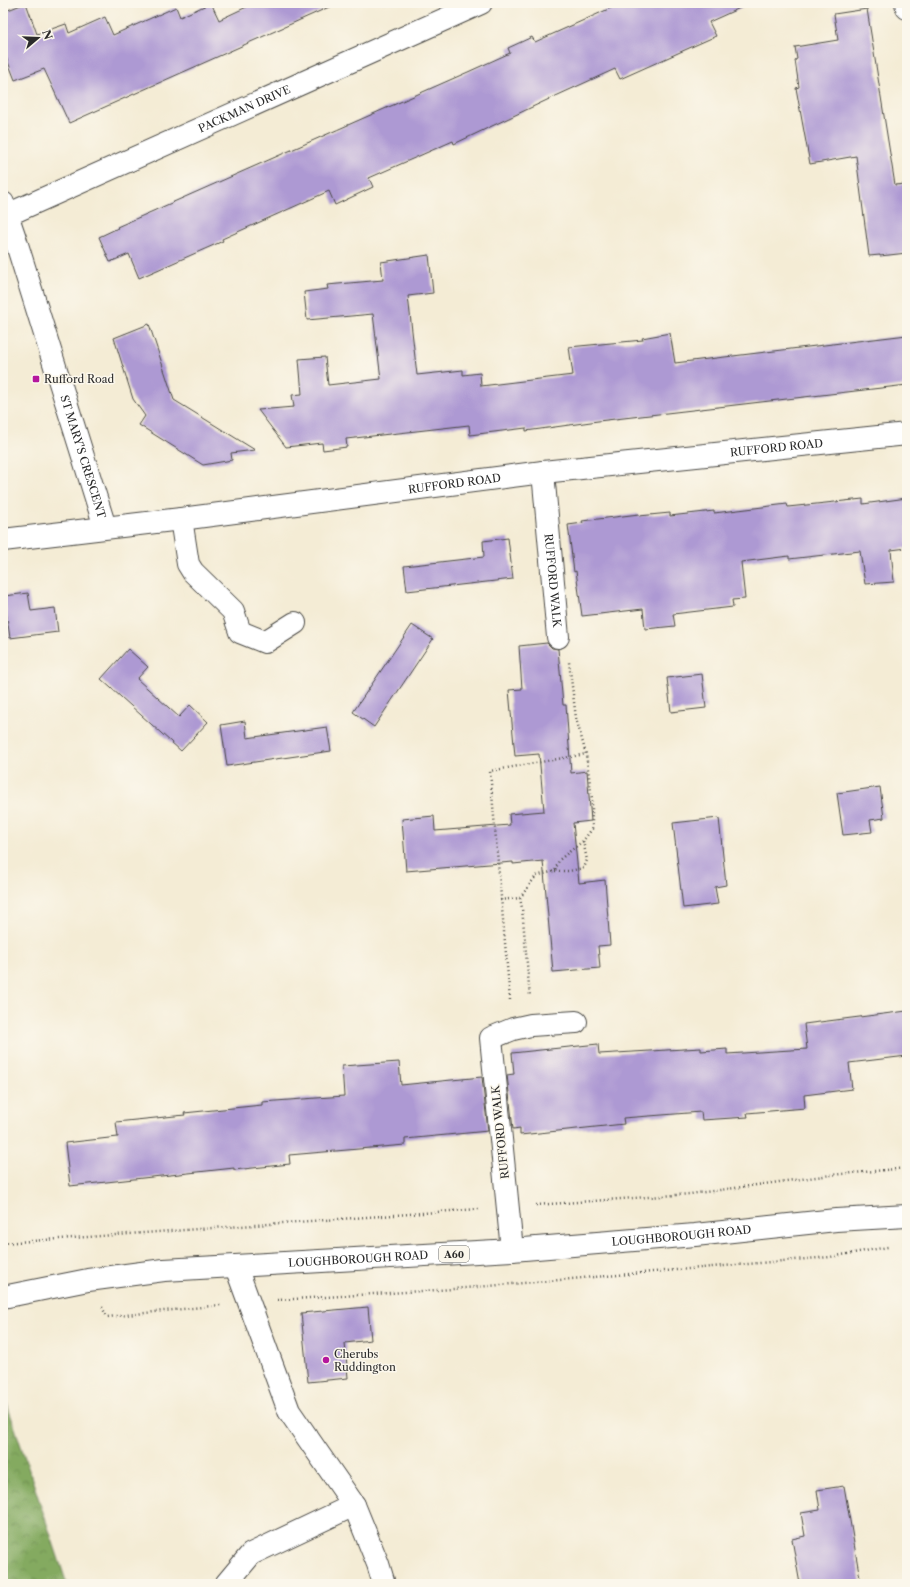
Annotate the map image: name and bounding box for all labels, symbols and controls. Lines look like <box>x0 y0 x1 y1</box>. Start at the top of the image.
north arrow <box>18 18 58 58</box>
text: N <box>39 28 56 42</box>
street label: PACKMAN DRIVE <box>196 82 293 136</box>
place label: Rufford Road <box>44 372 115 386</box>
marker: Rufford Road <box>31 374 41 384</box>
street label: ST MARY'S CRESCENT <box>57 393 109 521</box>
street label: RUFFORD ROAD <box>729 436 824 459</box>
street label: RUFFORD ROAD <box>407 471 502 496</box>
street label: RUFFORD WALK <box>542 533 564 629</box>
street label: RUFFORD WALK <box>488 1084 512 1180</box>
street label: LOUGHBOROUGH ROAD <box>611 1222 752 1249</box>
road number: A60 <box>439 1246 469 1262</box>
street label: LOUGHBOROUGH ROAD <box>288 1248 429 1270</box>
place label: Cherubs Ruddington <box>334 1347 396 1374</box>
marker: Cherubs Ruddington <box>321 1355 331 1365</box>

